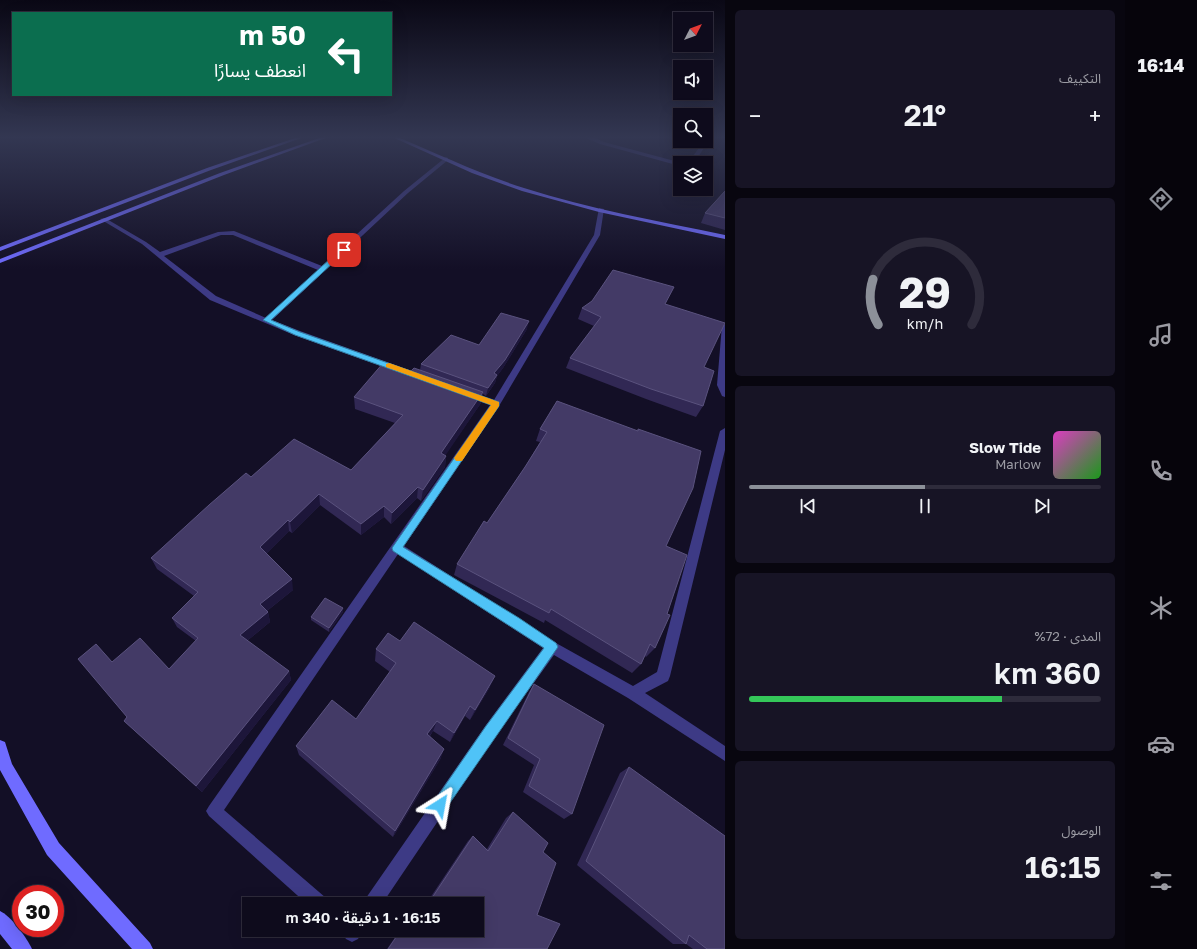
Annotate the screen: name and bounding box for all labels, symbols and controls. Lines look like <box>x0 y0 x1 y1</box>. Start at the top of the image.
north arrow <box>673 12 713 52</box>
map controls <box>673 12 713 196</box>
text: 50 m <box>239 18 306 51</box>
icon: left <box>320 28 372 80</box>
text: 16:14 <box>1138 54 1185 76</box>
text: انعطف يسارًا <box>214 59 306 81</box>
button: sound <box>673 60 713 100</box>
text: التكييف <box>1059 70 1101 86</box>
text: 21° <box>904 97 946 133</box>
text: − <box>749 102 761 129</box>
text: + <box>1089 102 1101 129</box>
button: search <box>673 108 713 148</box>
button: layers <box>673 156 713 196</box>
icon: directions <box>1147 185 1175 213</box>
pin <box>327 233 361 267</box>
icon: arrive <box>333 239 355 261</box>
text: 29 <box>899 266 951 316</box>
text: km/h <box>907 314 943 331</box>
icon: music <box>1147 321 1175 349</box>
text: Slow Tide <box>969 438 1041 456</box>
text: Marlow <box>995 456 1041 472</box>
icon: phone <box>1147 457 1175 485</box>
icon: previous <box>797 495 819 517</box>
icon: pause <box>914 495 936 517</box>
icon: next <box>1031 495 1053 517</box>
icon: climate <box>1147 594 1175 622</box>
text: المدى · 72% <box>1034 628 1101 644</box>
text: 360 km <box>994 655 1101 691</box>
icon: car <box>1147 730 1175 758</box>
position arrow <box>419 784 461 826</box>
text: الوصول <box>1061 822 1101 838</box>
text: 16:15 <box>1025 849 1101 885</box>
icon: filters <box>1147 867 1175 895</box>
speed limit sign: 30 <box>12 885 64 937</box>
text: 16:15 · 1 دقيقة · 340 m <box>285 908 441 926</box>

